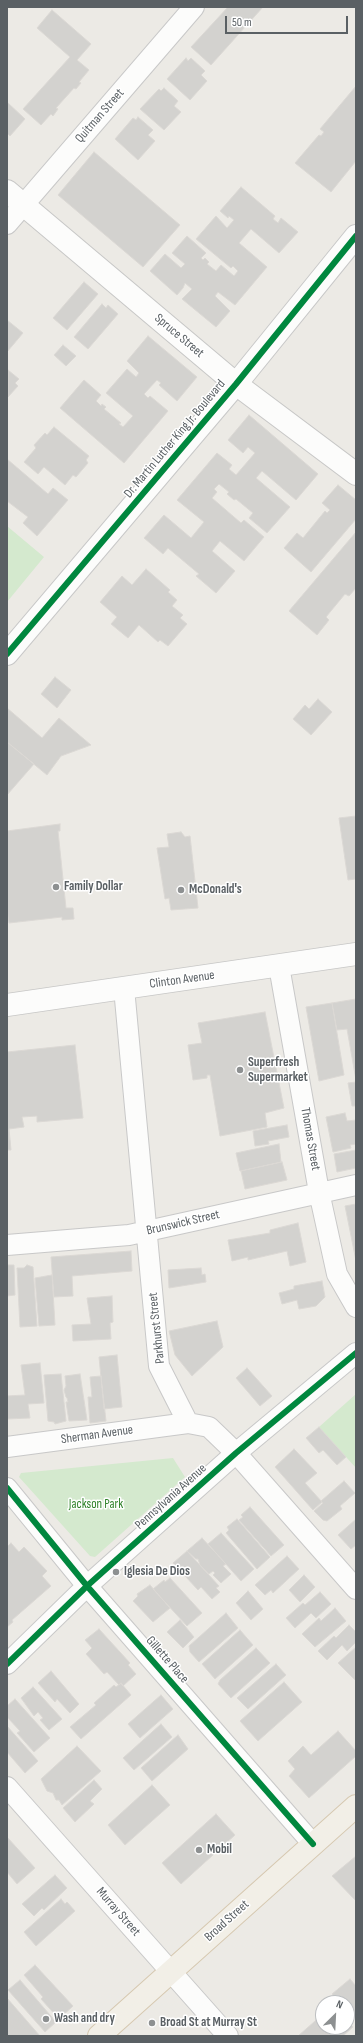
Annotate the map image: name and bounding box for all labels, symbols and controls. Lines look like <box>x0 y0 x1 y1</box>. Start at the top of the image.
scale bar <box>227 8 350 34</box>
text: 50 m <box>232 15 252 30</box>
street label: Quitman Street <box>72 86 128 146</box>
street label: Spruce Street <box>151 311 207 361</box>
street label: Dr. Martin Luther King Jr. Boulevard <box>121 377 229 501</box>
place label: Family Dollar <box>64 879 123 895</box>
marker: Family Dollar <box>51 882 61 892</box>
place label: McDonald's <box>189 882 242 898</box>
marker: McDonald's <box>176 885 186 895</box>
street label: Clinton Avenue <box>148 968 216 992</box>
place label: Superfresh Supermarket <box>248 1055 308 1086</box>
marker: Superfresh Supermarket <box>235 1065 245 1075</box>
street label: Thomas Street <box>297 1106 323 1172</box>
street label: Brunswick Street <box>145 1207 221 1239</box>
street label: Parkhurst Street <box>145 1292 169 1364</box>
street label: Sherman Avenue <box>60 1422 134 1448</box>
street label: Pennsylvania Avenue <box>132 1461 210 1533</box>
park label: Jackson Park <box>69 1497 123 1513</box>
place label: Iglesia De Dios <box>124 1564 190 1580</box>
marker: Iglesia De Dios <box>111 1567 121 1577</box>
street label: Gillette Place <box>142 1633 192 1687</box>
place label: Mobil <box>207 1842 232 1858</box>
marker: Mobil <box>194 1845 204 1855</box>
street label: Murray Street <box>92 1884 144 1940</box>
street label: Broad Street <box>201 1897 253 1945</box>
north arrow <box>315 1995 355 2035</box>
text: N <box>334 1997 345 2012</box>
place label: Wash and dry <box>54 2011 115 2027</box>
marker: Wash and dry <box>41 2014 51 2024</box>
place label: Broad St at Murray St <box>160 2015 257 2031</box>
marker: Broad St at Murray St <box>147 2018 157 2028</box>

